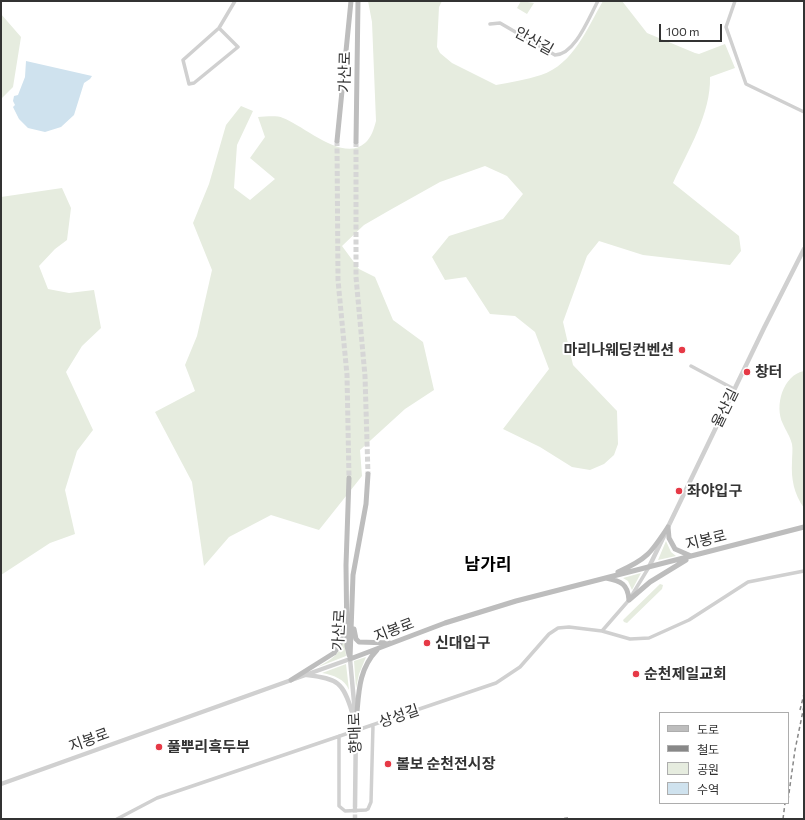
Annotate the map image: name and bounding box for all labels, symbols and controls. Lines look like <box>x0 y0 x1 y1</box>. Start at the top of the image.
scale bar <box>661 16 724 42</box>
street label: 안산길 <box>512 23 556 59</box>
text: 100 m <box>666 24 700 38</box>
street label: 가산로 <box>336 51 354 93</box>
place label: 마리나웨딩컨벤션 <box>564 341 674 359</box>
marker: 마리나웨딩컨벤션 <box>677 345 687 355</box>
place label: 창터 <box>755 363 783 381</box>
marker: 창터 <box>742 367 752 377</box>
street label: 율산길 <box>708 385 742 431</box>
place label: 좌야입구 <box>687 482 742 500</box>
marker: 좌야입구 <box>674 486 684 496</box>
street label: 지봉로 <box>684 526 728 554</box>
district label: 남가리 <box>465 554 511 574</box>
street label: 가산로 <box>329 609 349 651</box>
street label: 지봉로 <box>371 614 417 646</box>
place label: 신대입구 <box>435 634 490 652</box>
marker: 신대입구 <box>422 638 432 648</box>
place label: 순천제일교회 <box>644 665 727 683</box>
marker: 순천제일교회 <box>631 669 641 679</box>
street label: 상성길 <box>376 701 422 731</box>
street label: 향매로 <box>345 712 365 754</box>
legend <box>659 712 789 804</box>
text: 도로 <box>697 722 719 736</box>
street label: 지봉로 <box>66 724 112 756</box>
place label: 풀뿌리흑두부 <box>167 738 250 756</box>
marker: 풀뿌리흑두부 <box>154 742 164 752</box>
text: 철도 <box>697 742 719 756</box>
place label: 볼보 순천전시장 <box>396 755 495 773</box>
marker: 볼보 순천전시장 <box>383 759 393 769</box>
text: 공원 <box>697 762 719 776</box>
text: 수역 <box>697 782 719 796</box>

